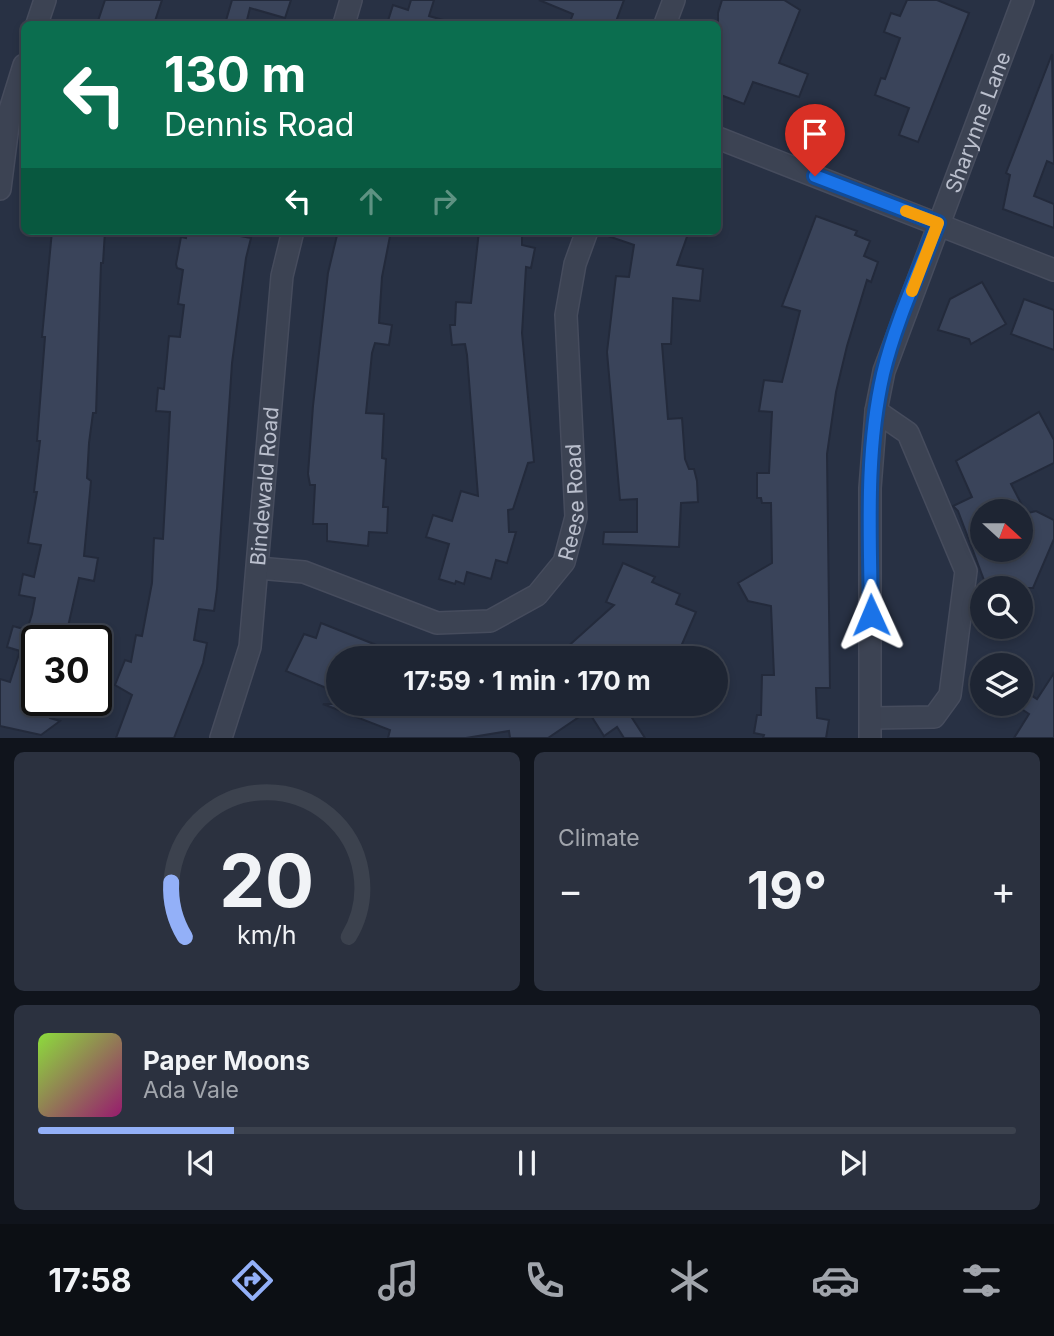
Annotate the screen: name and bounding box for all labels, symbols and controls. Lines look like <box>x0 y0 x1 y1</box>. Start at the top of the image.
text: 130 m <box>164 45 306 104</box>
street label: Sharynne Lane <box>939 48 1015 196</box>
icon: left <box>49 49 140 140</box>
pin <box>785 104 845 176</box>
text: Dennis Road <box>164 105 354 144</box>
icon: arrive <box>796 115 834 153</box>
icon: left <box>279 182 317 220</box>
icon: ahead <box>352 182 390 220</box>
icon: right <box>425 182 463 220</box>
street label: Bindewald Road <box>245 406 283 567</box>
street label: Reese Road <box>552 443 589 563</box>
north arrow <box>970 499 1032 562</box>
map controls <box>970 499 1033 716</box>
button: search <box>970 576 1033 639</box>
position arrow <box>834 578 908 652</box>
speed limit sign: 30 <box>21 625 112 716</box>
button: layers <box>970 653 1033 716</box>
text: 17:59 · 1 min · 170 m <box>403 665 651 696</box>
text: Climate <box>558 824 640 852</box>
text: 20 <box>220 837 314 926</box>
text: 19° <box>747 859 827 922</box>
text: − <box>558 867 583 913</box>
text: + <box>991 867 1016 913</box>
text: km/h <box>237 920 297 950</box>
text: Paper Moons <box>143 1045 310 1076</box>
text: Ada Vale <box>143 1076 239 1104</box>
icon: previous <box>182 1144 220 1182</box>
icon: pause <box>508 1144 546 1182</box>
icon: next <box>834 1144 872 1182</box>
icon: directions <box>228 1256 277 1305</box>
icon: music <box>374 1256 423 1305</box>
icon: phone <box>520 1256 569 1305</box>
icon: climate <box>665 1256 714 1305</box>
icon: car <box>811 1256 860 1305</box>
icon: filters <box>957 1256 1006 1305</box>
text: 17:58 <box>48 1261 132 1300</box>

